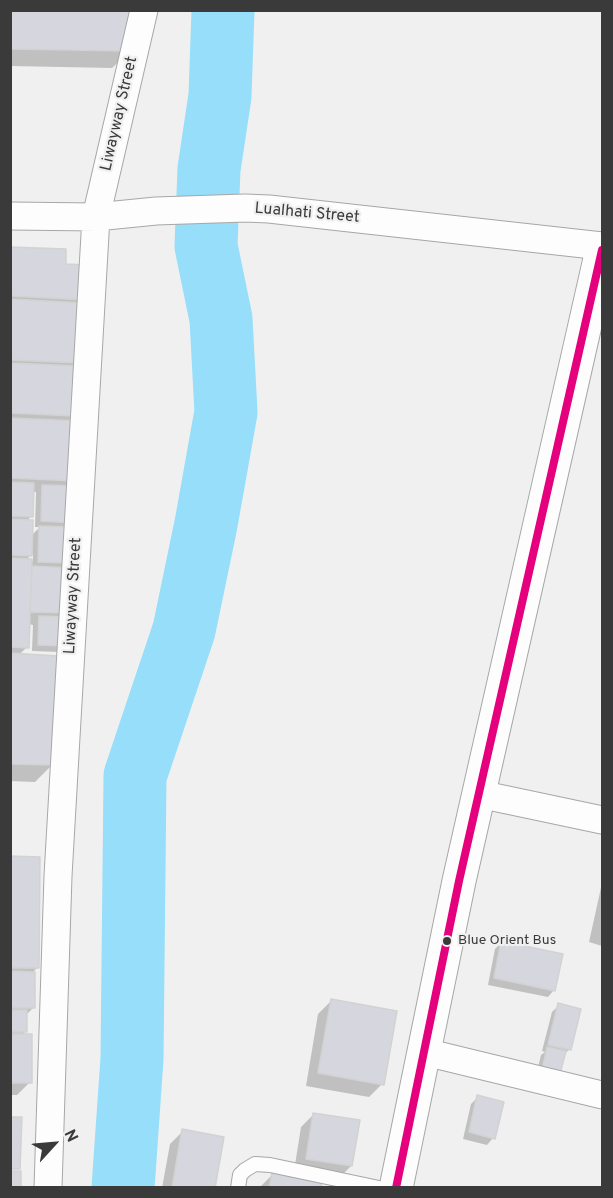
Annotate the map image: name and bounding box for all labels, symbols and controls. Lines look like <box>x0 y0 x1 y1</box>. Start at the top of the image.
street label: Liwayway Street <box>97 55 143 173</box>
street label: Lualhati Street <box>254 200 360 228</box>
street label: Liwayway Street <box>61 537 87 655</box>
place label: Blue Orient Bus <box>458 933 556 949</box>
marker: Blue Orient Bus <box>441 935 453 947</box>
north arrow <box>24 1114 84 1174</box>
text: N <box>59 1127 82 1146</box>

